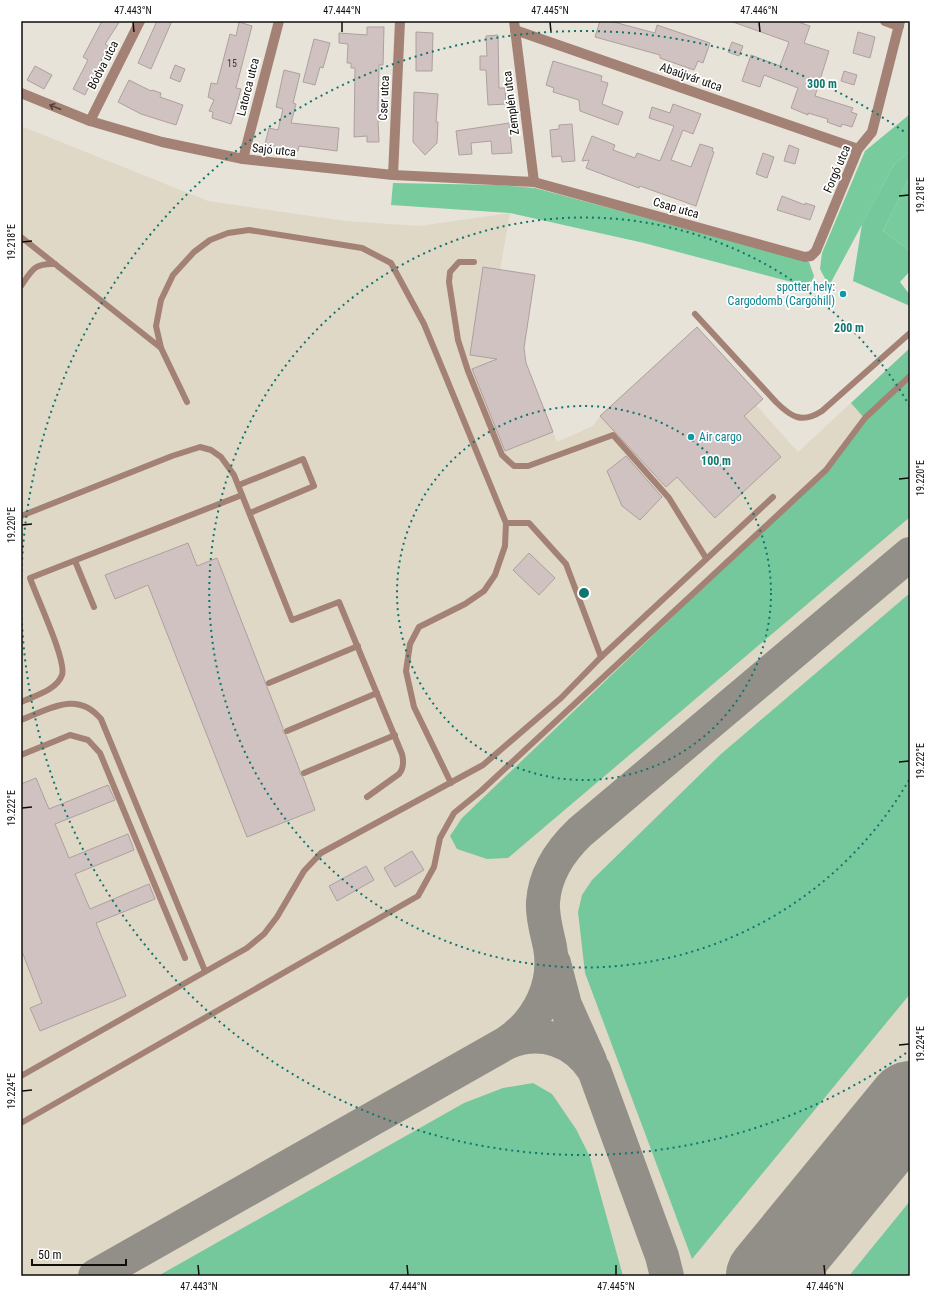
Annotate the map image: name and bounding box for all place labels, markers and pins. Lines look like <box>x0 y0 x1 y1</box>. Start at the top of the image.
place label: spotter hely: Cargodomb (Cargohill) <box>728 280 835 308</box>
marker: spotter hely: Cargodomb (Cargohill) <box>838 289 848 299</box>
place label: Air cargo <box>699 430 742 444</box>
marker: Air cargo <box>686 432 696 442</box>
centre of rings <box>577 586 591 600</box>

